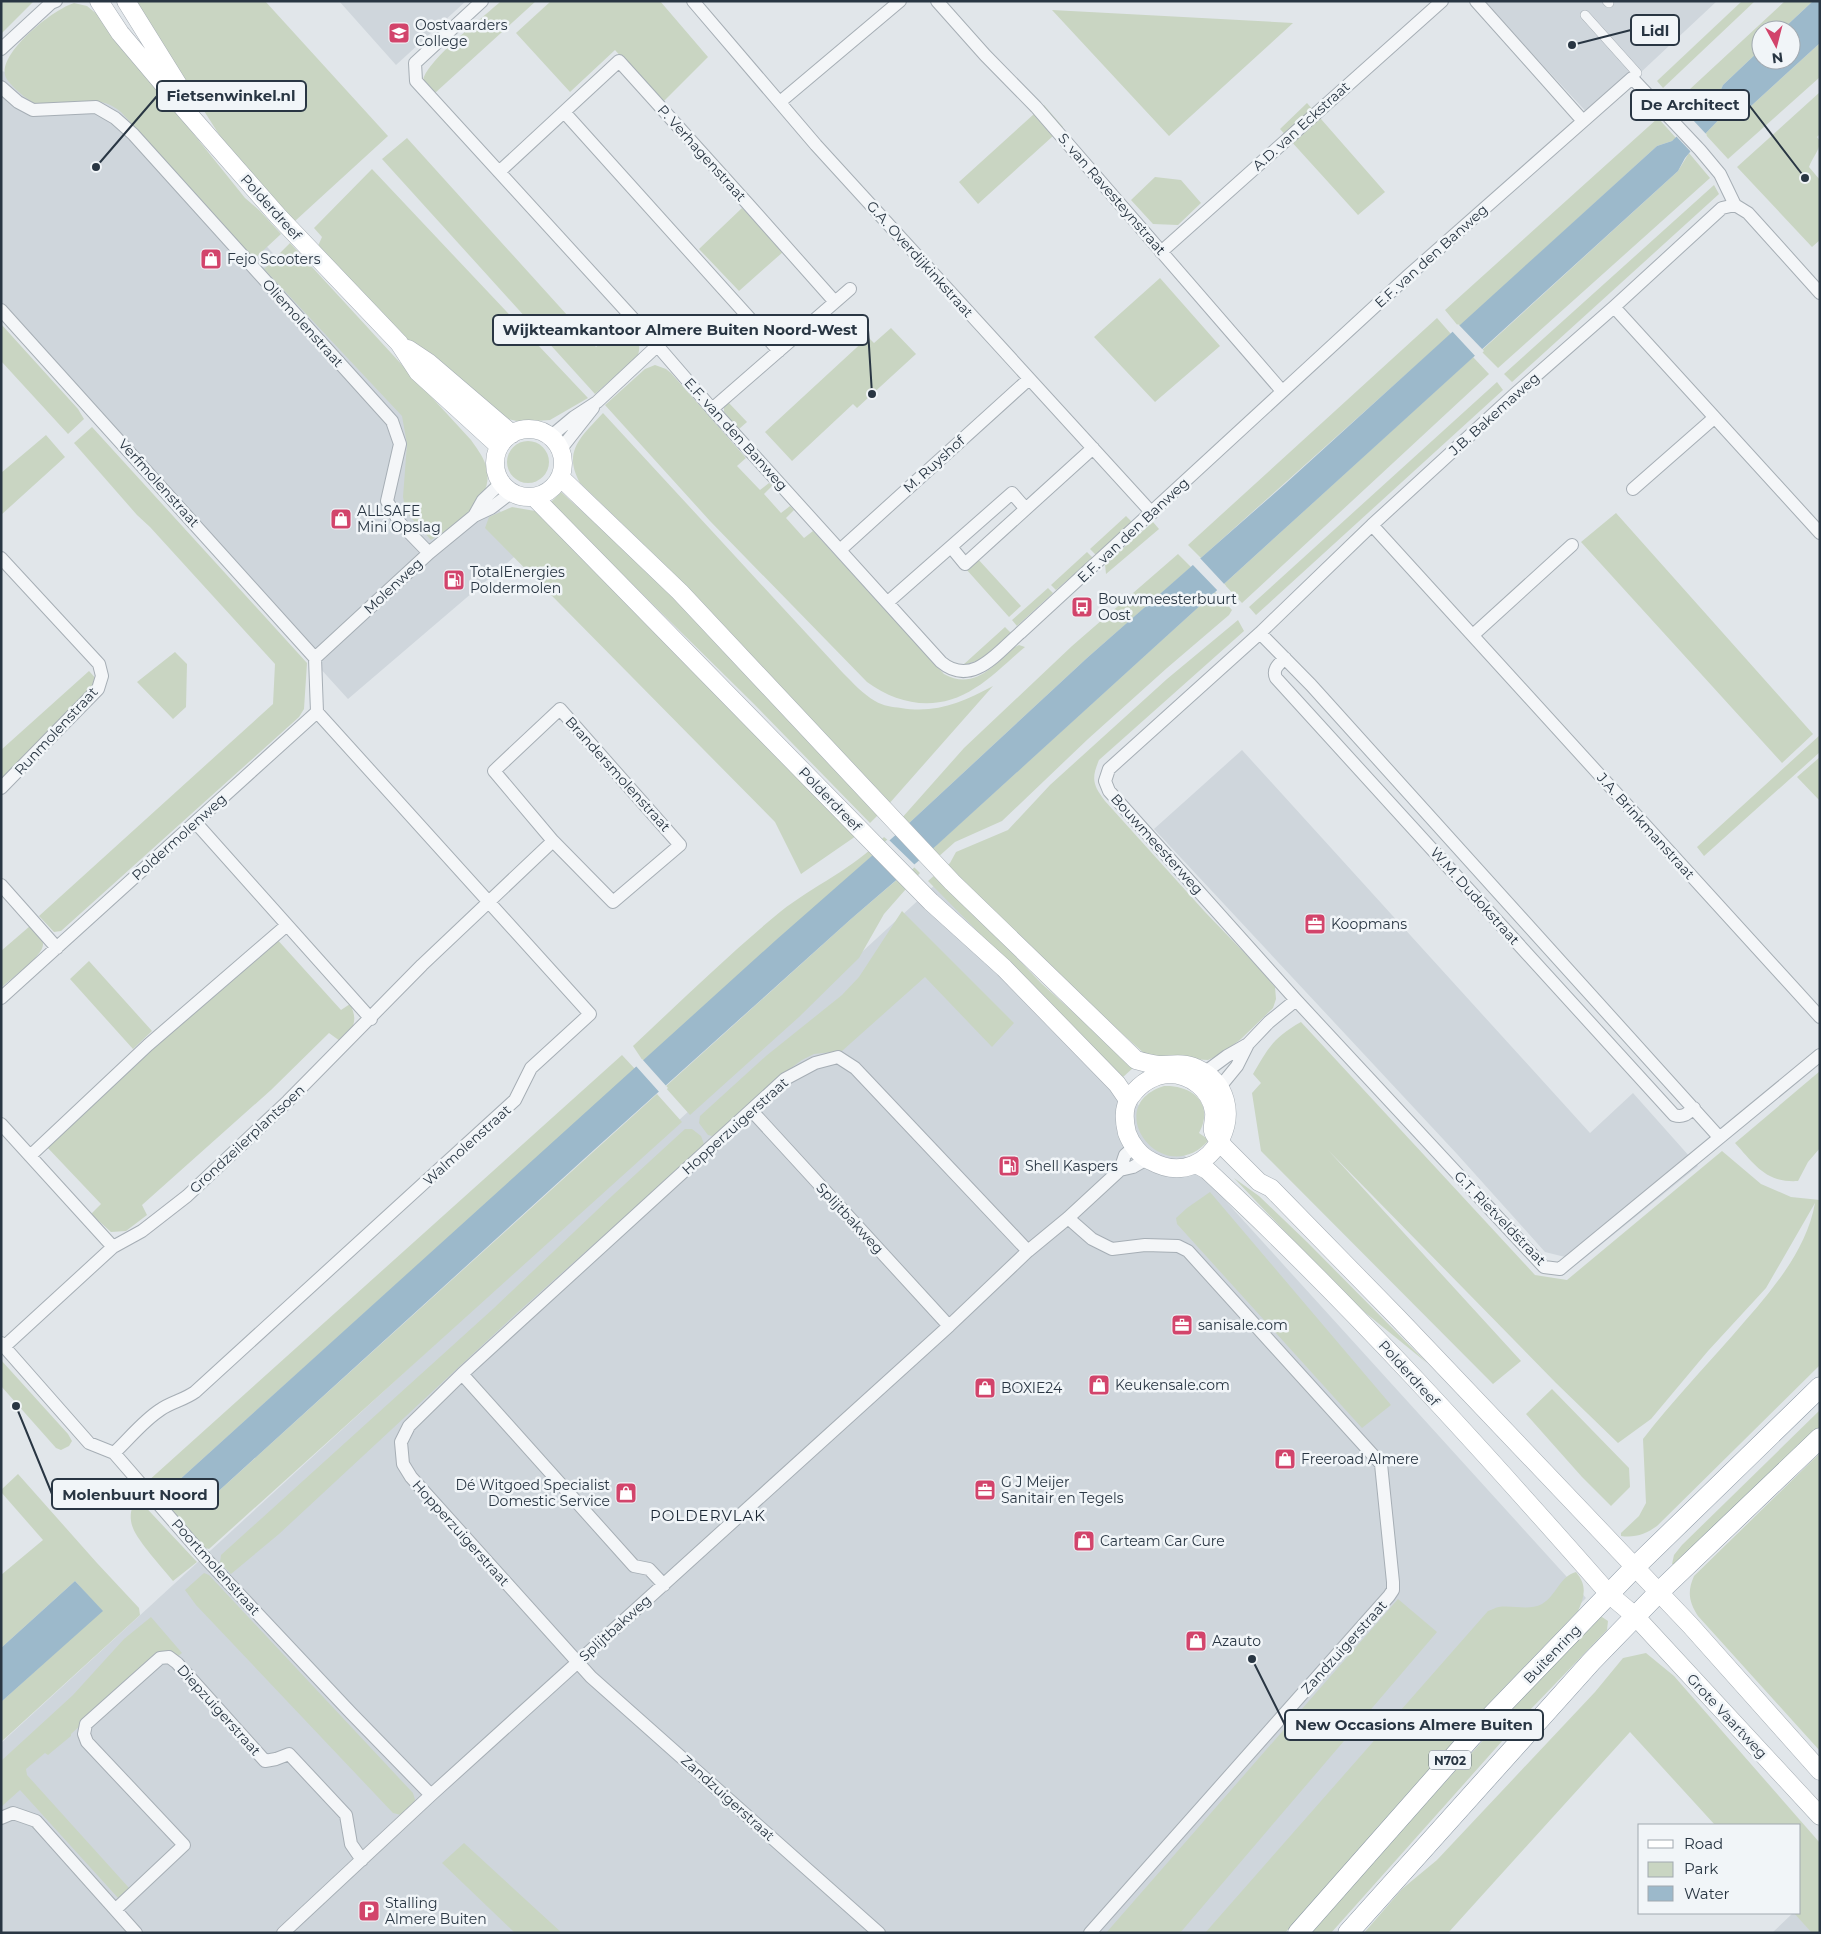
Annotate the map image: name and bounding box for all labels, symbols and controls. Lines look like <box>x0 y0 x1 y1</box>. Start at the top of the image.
callout: Lidl <box>1631 15 1679 45</box>
place label: Oostvaarders College <box>415 16 508 50</box>
north arrow <box>1751 20 1801 70</box>
school or university icon: Oostvaarders College <box>387 21 411 45</box>
text: Lidl <box>1641 21 1669 40</box>
text: N <box>1771 48 1784 68</box>
street label: A.D. van Eckstraat <box>1249 77 1354 175</box>
callout: Fietsenwinkel.nl <box>157 81 306 111</box>
text: Fietsenwinkel.nl <box>167 86 295 105</box>
callout: De Architect <box>1631 90 1749 120</box>
text: De Architect <box>1641 95 1740 114</box>
street label: P. Verhagenstraat <box>654 101 750 205</box>
street label: S. van Ravesteynstraat <box>1054 129 1170 259</box>
street label: Polderdreef <box>237 170 306 245</box>
street label: G.A. Overdijkinkstraat <box>863 197 977 321</box>
street label: E.F. van den Banweg <box>1371 200 1491 312</box>
shop icon: Fejo Scooters <box>199 247 223 271</box>
place label: Fejo Scooters <box>227 250 321 268</box>
street label: Oliemolenstraat <box>259 275 348 371</box>
callout: Wijkteamkantoor Almere Buiten Noord-West <box>493 315 868 345</box>
text: Wijkteamkantoor Almere Buiten Noord-West <box>502 320 858 339</box>
street label: J.B. Bakemaweg <box>1444 369 1543 460</box>
street label: E.F. van den Banweg <box>680 374 792 494</box>
street label: M. Ruyshof <box>899 431 969 496</box>
street label: Verfmolenstraat <box>115 435 204 531</box>
street label: E.F. van den Banweg <box>1074 474 1192 586</box>
place label: ALLSAFE Mini Opslag <box>357 502 441 536</box>
shop icon: ALLSAFE Mini Opslag <box>329 507 353 531</box>
street label: Molenweg <box>360 554 426 618</box>
place label: TotalEnergies Poldermolen <box>470 563 565 597</box>
fuel station icon: TotalEnergies Poldermolen <box>442 568 466 592</box>
place label: Bouwmeesterbuurt Oost <box>1098 590 1237 624</box>
bus stop icon: Bouwmeesterbuurt Oost <box>1070 595 1094 619</box>
street label: Runmolenstraat <box>11 683 102 779</box>
street label: Brandersmolenstraat <box>562 713 675 836</box>
street label: Polderdreef <box>795 763 866 836</box>
street label: J.A. Brinkmanstraat <box>1593 768 1699 883</box>
street label: Poldermolenweg <box>128 790 230 884</box>
street label: Bouwmeesterweg <box>1107 790 1207 898</box>
street label: W.M. Dudokstraat <box>1426 843 1524 949</box>
office icon: Koopmans <box>1303 912 1327 936</box>
place label: Koopmans <box>1331 915 1407 933</box>
street label: Hopperzuigerstraat <box>678 1073 792 1179</box>
street label: Grondzeilerplantsoen <box>186 1081 308 1197</box>
street label: Walmolenstraat <box>419 1101 515 1189</box>
fuel station icon: Shell Kaspers <box>997 1154 1021 1178</box>
place label: Shell Kaspers <box>1025 1157 1118 1175</box>
street label: G.T. Rietveldstraat <box>1450 1167 1550 1269</box>
street label: Splijtbakweg <box>812 1179 888 1257</box>
office icon: sanisale.com <box>1170 1313 1194 1337</box>
place label: sanisale.com <box>1198 1316 1288 1334</box>
street label: Polderdreef <box>1375 1336 1444 1411</box>
shop icon: Keukensale.com <box>1087 1373 1111 1397</box>
shop icon: BOXIE24 <box>973 1376 997 1400</box>
place label: Keukensale.com <box>1115 1376 1230 1394</box>
place label: BOXIE24 <box>1001 1379 1063 1397</box>
shop icon: Freeroad Almere <box>1273 1447 1297 1471</box>
place label: Freeroad Almere <box>1301 1450 1419 1468</box>
place label: G J Meijer Sanitair en Tegels <box>1001 1473 1124 1507</box>
street label: Hopperzuigerstraat <box>408 1476 514 1590</box>
place label: Dé Witgoed Specialist Domestic Service <box>456 1476 610 1510</box>
office icon: G J Meijer Sanitair en Tegels <box>973 1478 997 1502</box>
callout: Molenbuurt Noord <box>52 1479 218 1509</box>
shop icon: Dé Witgoed Specialist Domestic Service <box>614 1481 638 1505</box>
text: Molenbuurt Noord <box>62 1485 208 1504</box>
district label: POLDERVLAK <box>650 1506 766 1525</box>
street label: Poortmolenstraat <box>168 1515 264 1619</box>
shop icon: Carteam Car Cure <box>1072 1529 1096 1553</box>
place label: Carteam Car Cure <box>1100 1532 1225 1550</box>
street label: Splijtbakweg <box>575 1591 655 1665</box>
street label: Zandzuigerstraat <box>1297 1596 1391 1698</box>
street label: Buitenring <box>1519 1621 1585 1687</box>
shop icon: Azauto <box>1184 1629 1208 1653</box>
place label: Azauto <box>1212 1632 1261 1650</box>
street label: Diepzuigerstraat <box>173 1661 265 1760</box>
street label: Grote Vaartweg <box>1683 1670 1771 1762</box>
callout: New Occasions Almere Buiten <box>1285 1710 1543 1740</box>
text: New Occasions Almere Buiten <box>1295 1715 1533 1734</box>
road number: N702 <box>1429 1750 1471 1770</box>
street label: Zandzuigerstraat <box>677 1751 779 1845</box>
legend <box>1638 1824 1801 1914</box>
text: Road <box>1684 1834 1723 1853</box>
text: Park <box>1684 1859 1718 1878</box>
text: Water <box>1684 1884 1730 1903</box>
place label: Stalling Almere Buiten <box>385 1894 487 1928</box>
parking icon: Stalling Almere Buiten <box>357 1899 381 1923</box>

